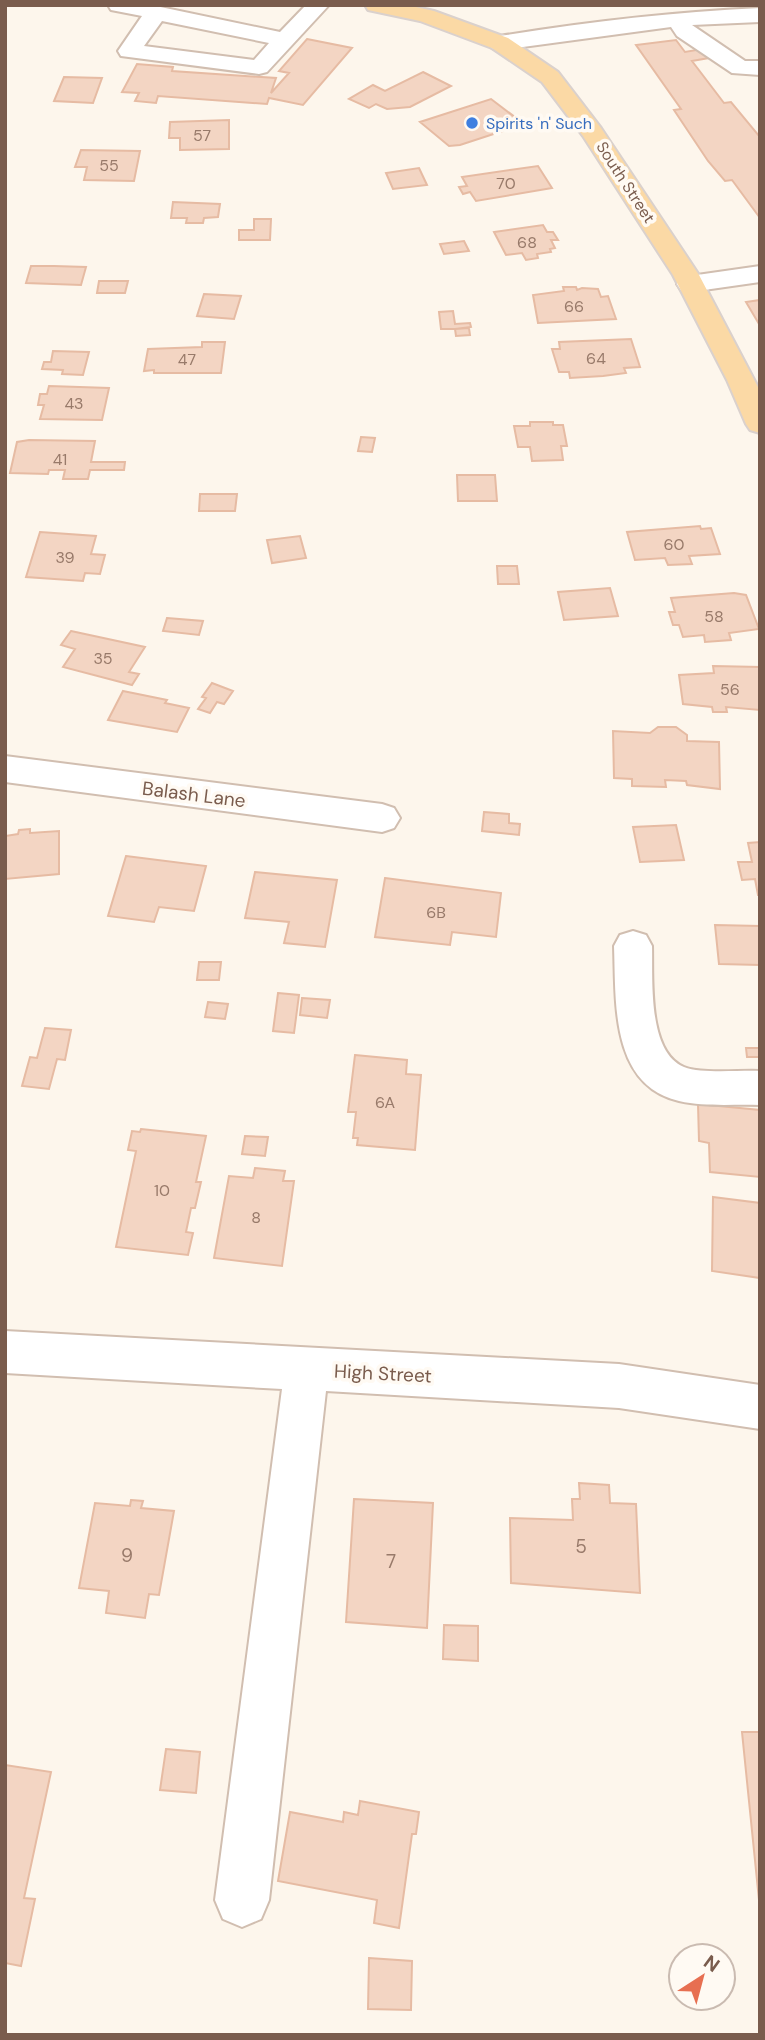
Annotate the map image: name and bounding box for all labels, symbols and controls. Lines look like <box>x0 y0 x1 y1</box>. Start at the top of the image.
place label: Spirits 'n' Such <box>486 113 592 134</box>
marker: Spirits 'n' Such <box>464 115 480 131</box>
house number: 57 <box>193 125 211 146</box>
street label: South Street <box>591 138 660 227</box>
house number: 55 <box>99 155 119 176</box>
house number: 70 <box>496 173 516 194</box>
house number: 68 <box>517 232 537 253</box>
house number: 66 <box>564 296 584 317</box>
house number: 64 <box>586 348 606 369</box>
house number: 47 <box>178 349 196 370</box>
house number: 43 <box>64 393 84 414</box>
house number: 41 <box>53 449 67 470</box>
house number: 60 <box>664 534 685 555</box>
house number: 39 <box>55 547 75 568</box>
house number: 58 <box>704 606 724 627</box>
house number: 35 <box>93 648 113 669</box>
house number: 56 <box>720 679 740 700</box>
street label: Balash Lane <box>141 776 247 813</box>
house number: 6B <box>426 902 446 923</box>
house number: 6A <box>375 1092 395 1113</box>
house number: 10 <box>154 1180 170 1201</box>
house number: 8 <box>251 1207 261 1228</box>
street label: High Street <box>333 1358 433 1389</box>
house number: 5 <box>575 1534 587 1559</box>
house number: 9 <box>121 1543 133 1568</box>
house number: 7 <box>386 1549 396 1574</box>
north arrow <box>667 1942 737 2012</box>
text: N <box>699 1949 725 1978</box>

